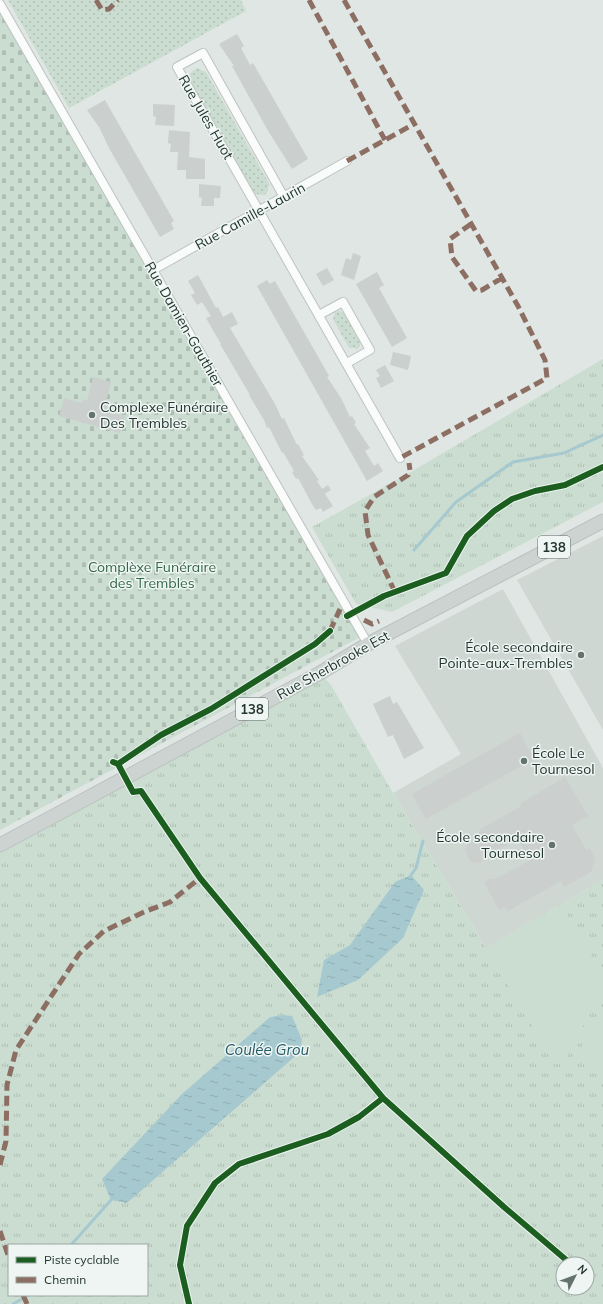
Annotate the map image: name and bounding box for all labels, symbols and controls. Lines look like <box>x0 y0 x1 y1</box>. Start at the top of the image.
street label: Rue Jules Huot <box>174 71 238 163</box>
street label: Rue Camille-Laurin <box>192 178 308 254</box>
street label: Rue Damien-Gauthier <box>141 258 228 390</box>
place label: Complexe Funéraire Des Trembles <box>100 398 228 432</box>
marker: Complexe Funéraire Des Trembles <box>87 410 97 420</box>
road number: 138 <box>538 536 570 558</box>
park label: Complèxe Funéraire des Trembles <box>88 558 216 592</box>
street label: Rue Sherbrooke Est <box>273 626 393 703</box>
place label: École secondaire Pointe-aux-Trembles <box>439 638 573 672</box>
marker: École secondaire Pointe-aux-Trembles <box>576 650 586 660</box>
road number: 138 <box>236 698 268 720</box>
place label: École Le Tournesol <box>532 744 595 778</box>
marker: École Le Tournesol <box>519 756 529 766</box>
place label: École secondaire Tournesol <box>436 828 544 862</box>
marker: École secondaire Tournesol <box>547 840 557 850</box>
water label: Coulée Grou <box>225 1040 309 1059</box>
legend <box>8 1244 148 1296</box>
text: Piste cyclable <box>44 1252 119 1267</box>
north arrow <box>555 1256 595 1296</box>
text: N <box>574 1262 590 1277</box>
text: Chemin <box>44 1272 86 1287</box>

